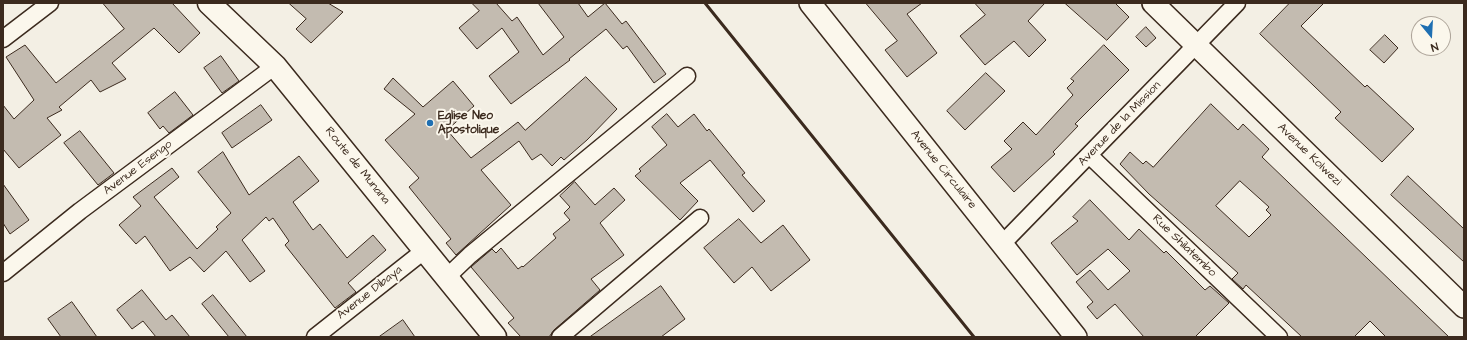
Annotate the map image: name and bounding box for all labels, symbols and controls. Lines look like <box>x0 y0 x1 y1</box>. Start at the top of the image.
north arrow <box>1411 16 1451 56</box>
text: N <box>1429 39 1440 55</box>
street label: Avenue de la Mission <box>1076 79 1164 169</box>
place label: Eglise Neo Apostolique <box>438 109 499 137</box>
marker: Eglise Neo Apostolique <box>425 118 435 128</box>
street label: Avenue Kolwezi <box>1274 121 1344 189</box>
street label: Route de Munana <box>321 124 393 208</box>
street label: Avenue Circulaire <box>907 128 979 212</box>
street label: Avenue Esengo <box>101 137 175 199</box>
street label: Rue Shilatembo <box>1149 212 1219 280</box>
street label: Avenue Dibaya <box>334 263 406 323</box>

